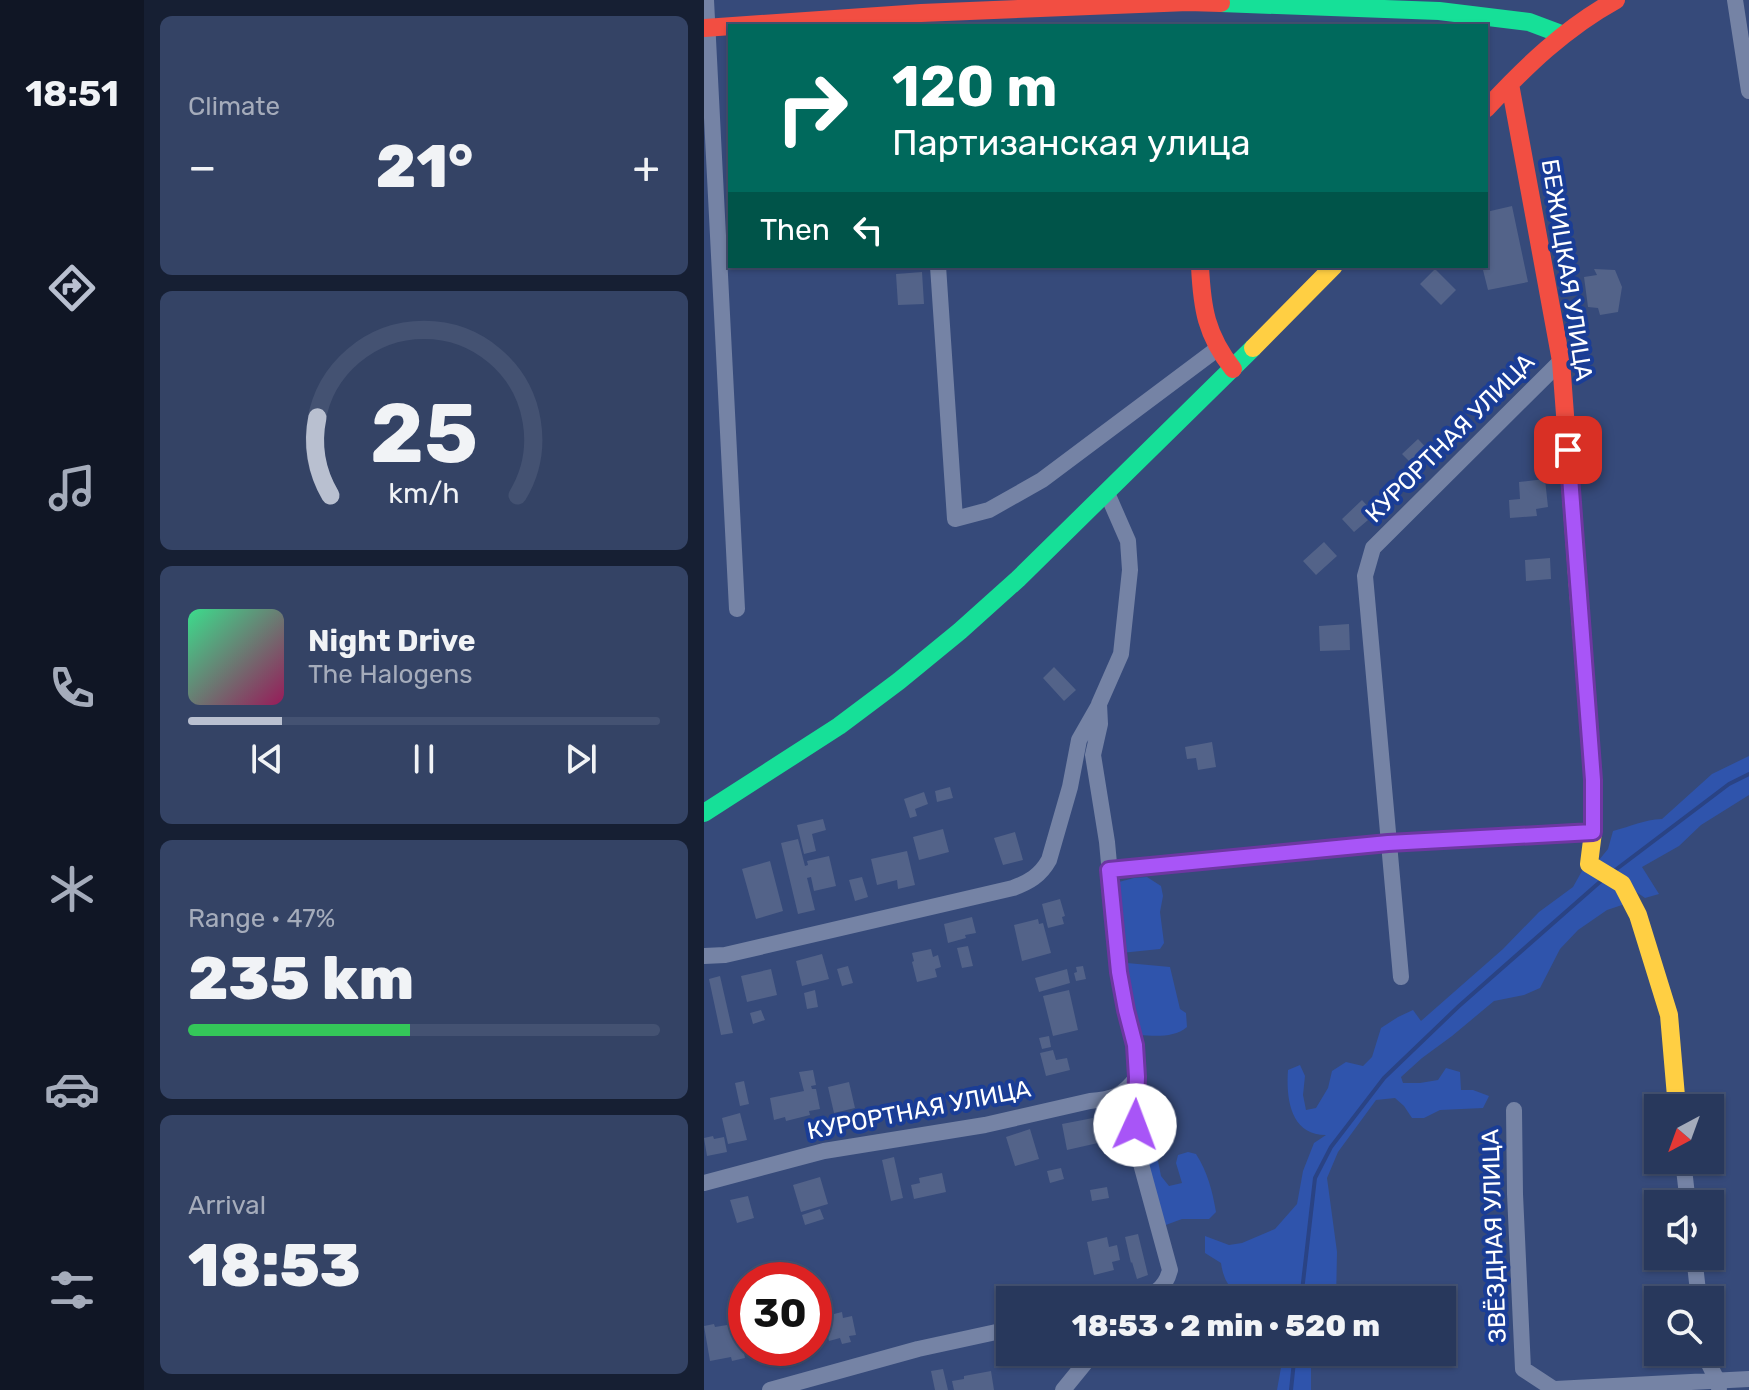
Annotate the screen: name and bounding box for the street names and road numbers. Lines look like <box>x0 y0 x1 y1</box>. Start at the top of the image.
street label: БЕЖИЦКАЯ УЛИЦА <box>1536 157 1598 383</box>
street label: КУРОРТНАЯ УЛИЦА <box>1360 348 1540 528</box>
street label: КУРОРТНАЯ УЛИЦА <box>805 1075 1033 1145</box>
street label: ЗВЁЗДНАЯ УЛИЦА <box>1476 1129 1512 1343</box>

